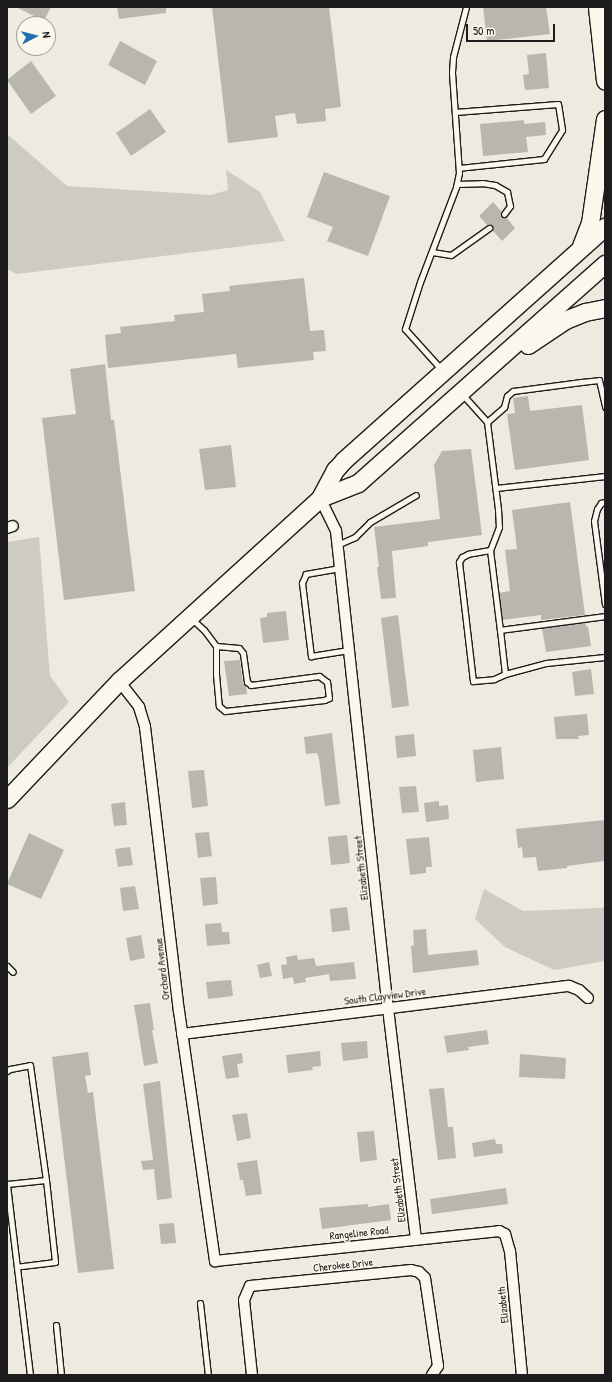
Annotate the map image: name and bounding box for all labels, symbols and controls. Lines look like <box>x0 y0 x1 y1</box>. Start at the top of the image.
north arrow <box>16 16 56 56</box>
scale bar <box>468 16 557 42</box>
text: 50 m <box>473 22 494 39</box>
text: N <box>40 31 54 38</box>
street label: Elizabeth Street <box>351 835 371 901</box>
street label: Orchard Avenue <box>152 937 172 1001</box>
street label: South Clayview Drive <box>343 984 427 1008</box>
street label: Elizabeth Street <box>388 1157 408 1223</box>
street label: Rangeline Road <box>329 1223 389 1243</box>
street label: Cherokee Drive <box>312 1255 374 1275</box>
street label: Elizabeth <box>495 1286 511 1324</box>

